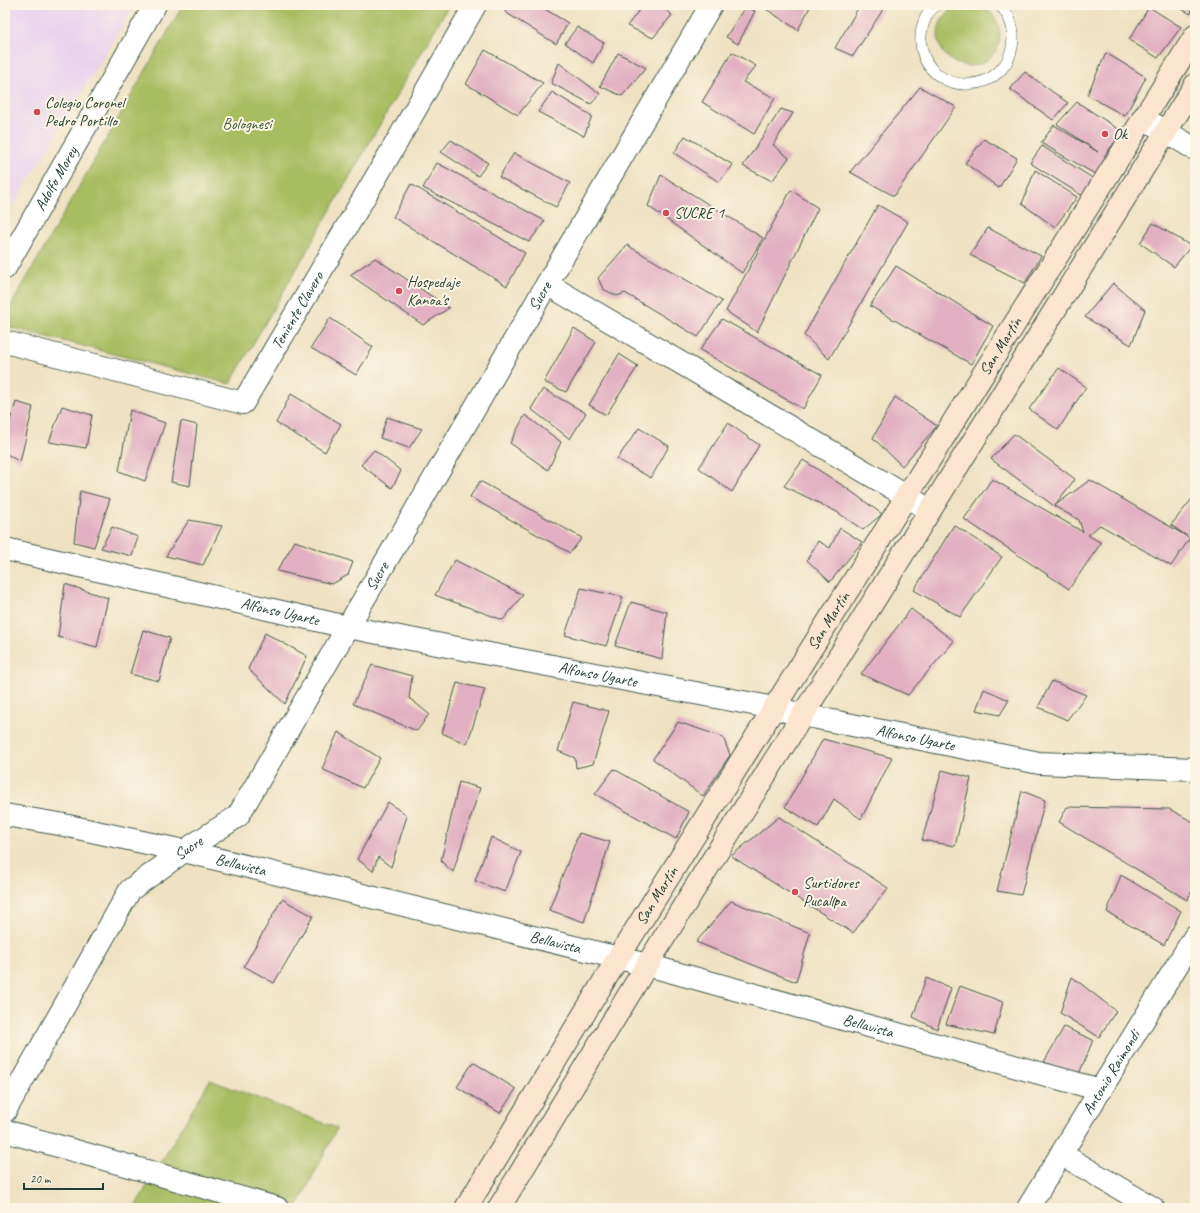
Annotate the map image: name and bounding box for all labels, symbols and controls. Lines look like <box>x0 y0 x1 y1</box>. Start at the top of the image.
place label: Colegio Coronel Pedro Portillo <box>45 93 127 131</box>
marker: Colegio Coronel Pedro Portillo <box>32 107 42 117</box>
park label: Bolognesi <box>223 114 273 134</box>
place label: Ok <box>1113 124 1128 144</box>
marker: Ok <box>1100 129 1110 139</box>
street label: Adolfo Morey <box>30 142 83 214</box>
place label: SUCRE 1 <box>674 203 725 223</box>
marker: SUCRE 1 <box>661 208 671 218</box>
street label: Teniente Clavero <box>267 267 329 353</box>
place label: Hospedaje Kanoa's <box>407 272 461 310</box>
street label: Sucre <box>524 277 557 314</box>
marker: Hospedaje Kanoa's <box>394 286 404 296</box>
street label: San Martín <box>975 313 1027 379</box>
street label: Sucre <box>361 557 394 594</box>
street label: San Martín <box>803 587 855 654</box>
street label: Alfonso Ugarte <box>239 593 323 631</box>
street label: Alfonso Ugarte <box>557 657 640 692</box>
street label: Alfonso Ugarte <box>875 720 958 756</box>
street label: Sucre <box>170 830 208 865</box>
street label: Bellavista <box>213 849 269 881</box>
street label: San Martín <box>631 862 683 929</box>
place label: Surtidores Pucallpa <box>803 873 860 911</box>
marker: Surtidores Pucallpa <box>790 887 800 897</box>
street label: Bellavista <box>528 927 584 959</box>
street label: Bellavista <box>841 1009 897 1043</box>
street label: Antonio Raimondi <box>1078 1025 1146 1118</box>
scale bar <box>24 1165 103 1191</box>
text: 20 m <box>30 1171 52 1187</box>

